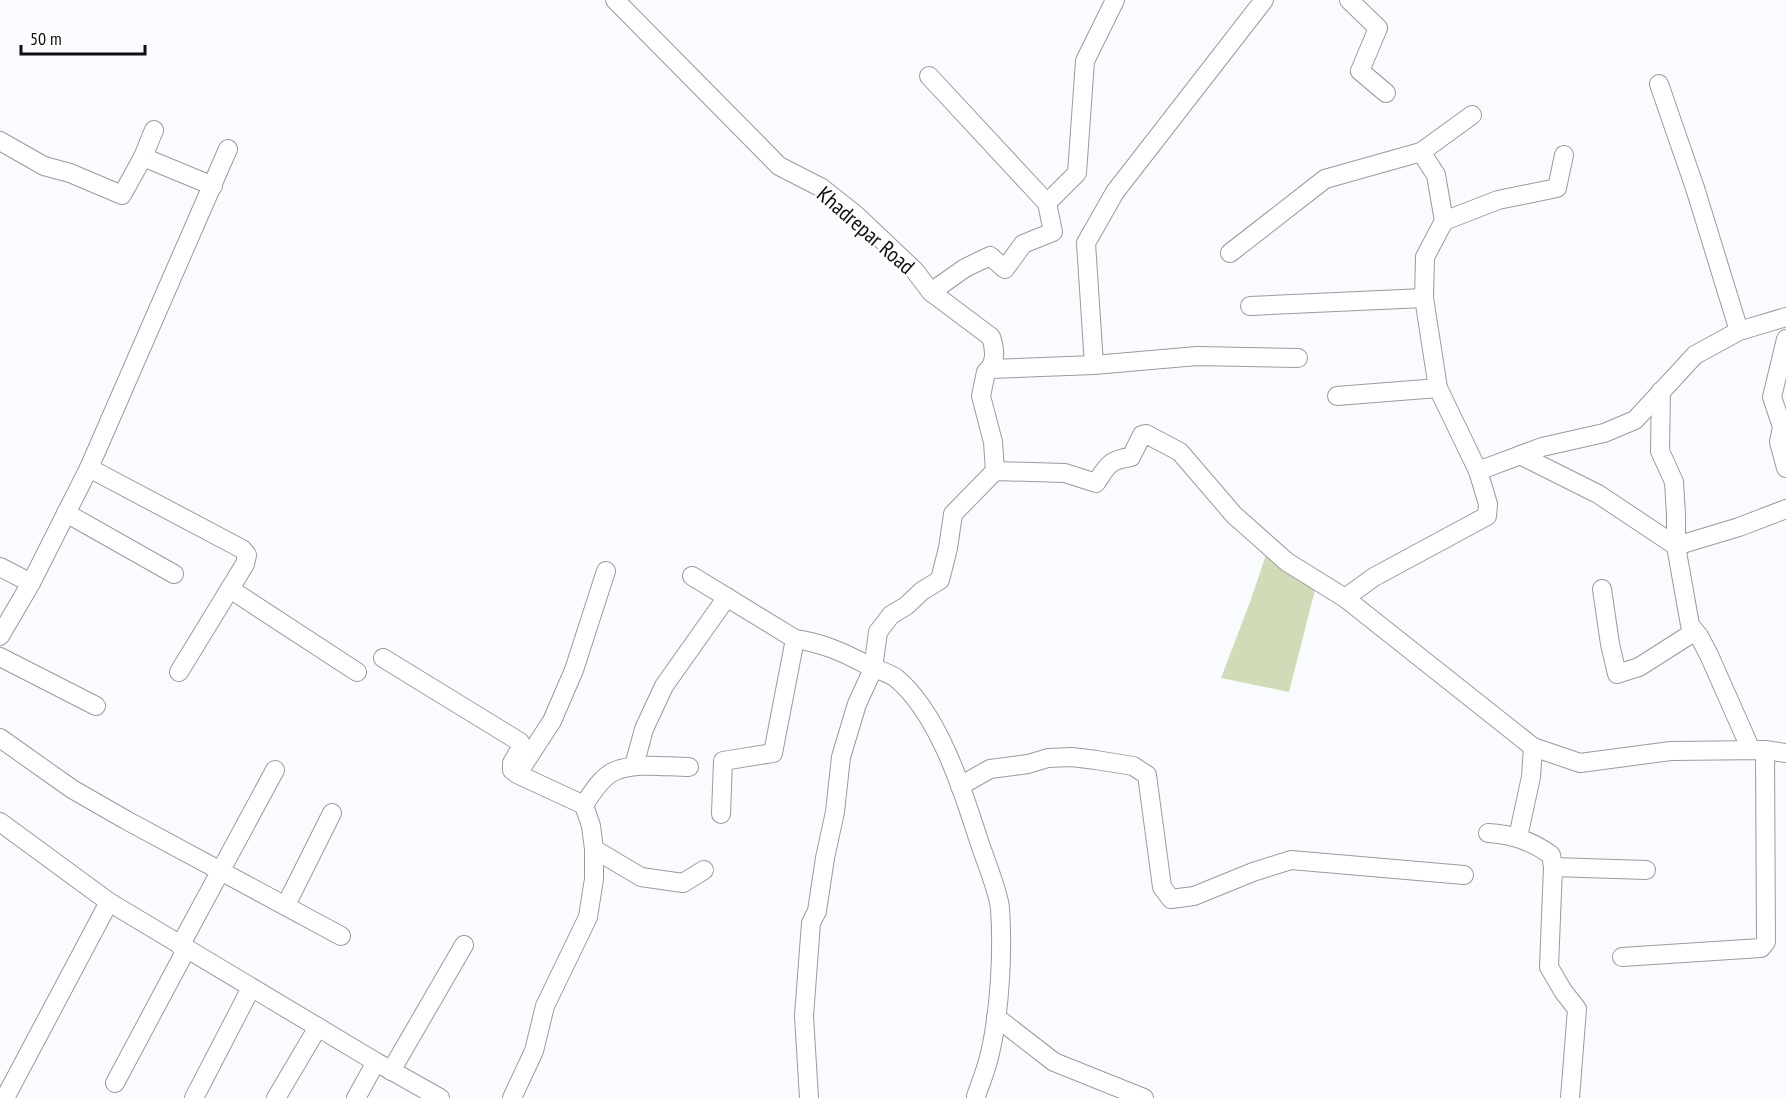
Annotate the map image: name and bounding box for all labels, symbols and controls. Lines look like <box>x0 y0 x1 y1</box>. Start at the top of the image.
scale bar <box>21 18 146 56</box>
text: 50 m <box>30 27 62 50</box>
street label: Khadrepar Road <box>811 180 921 280</box>

